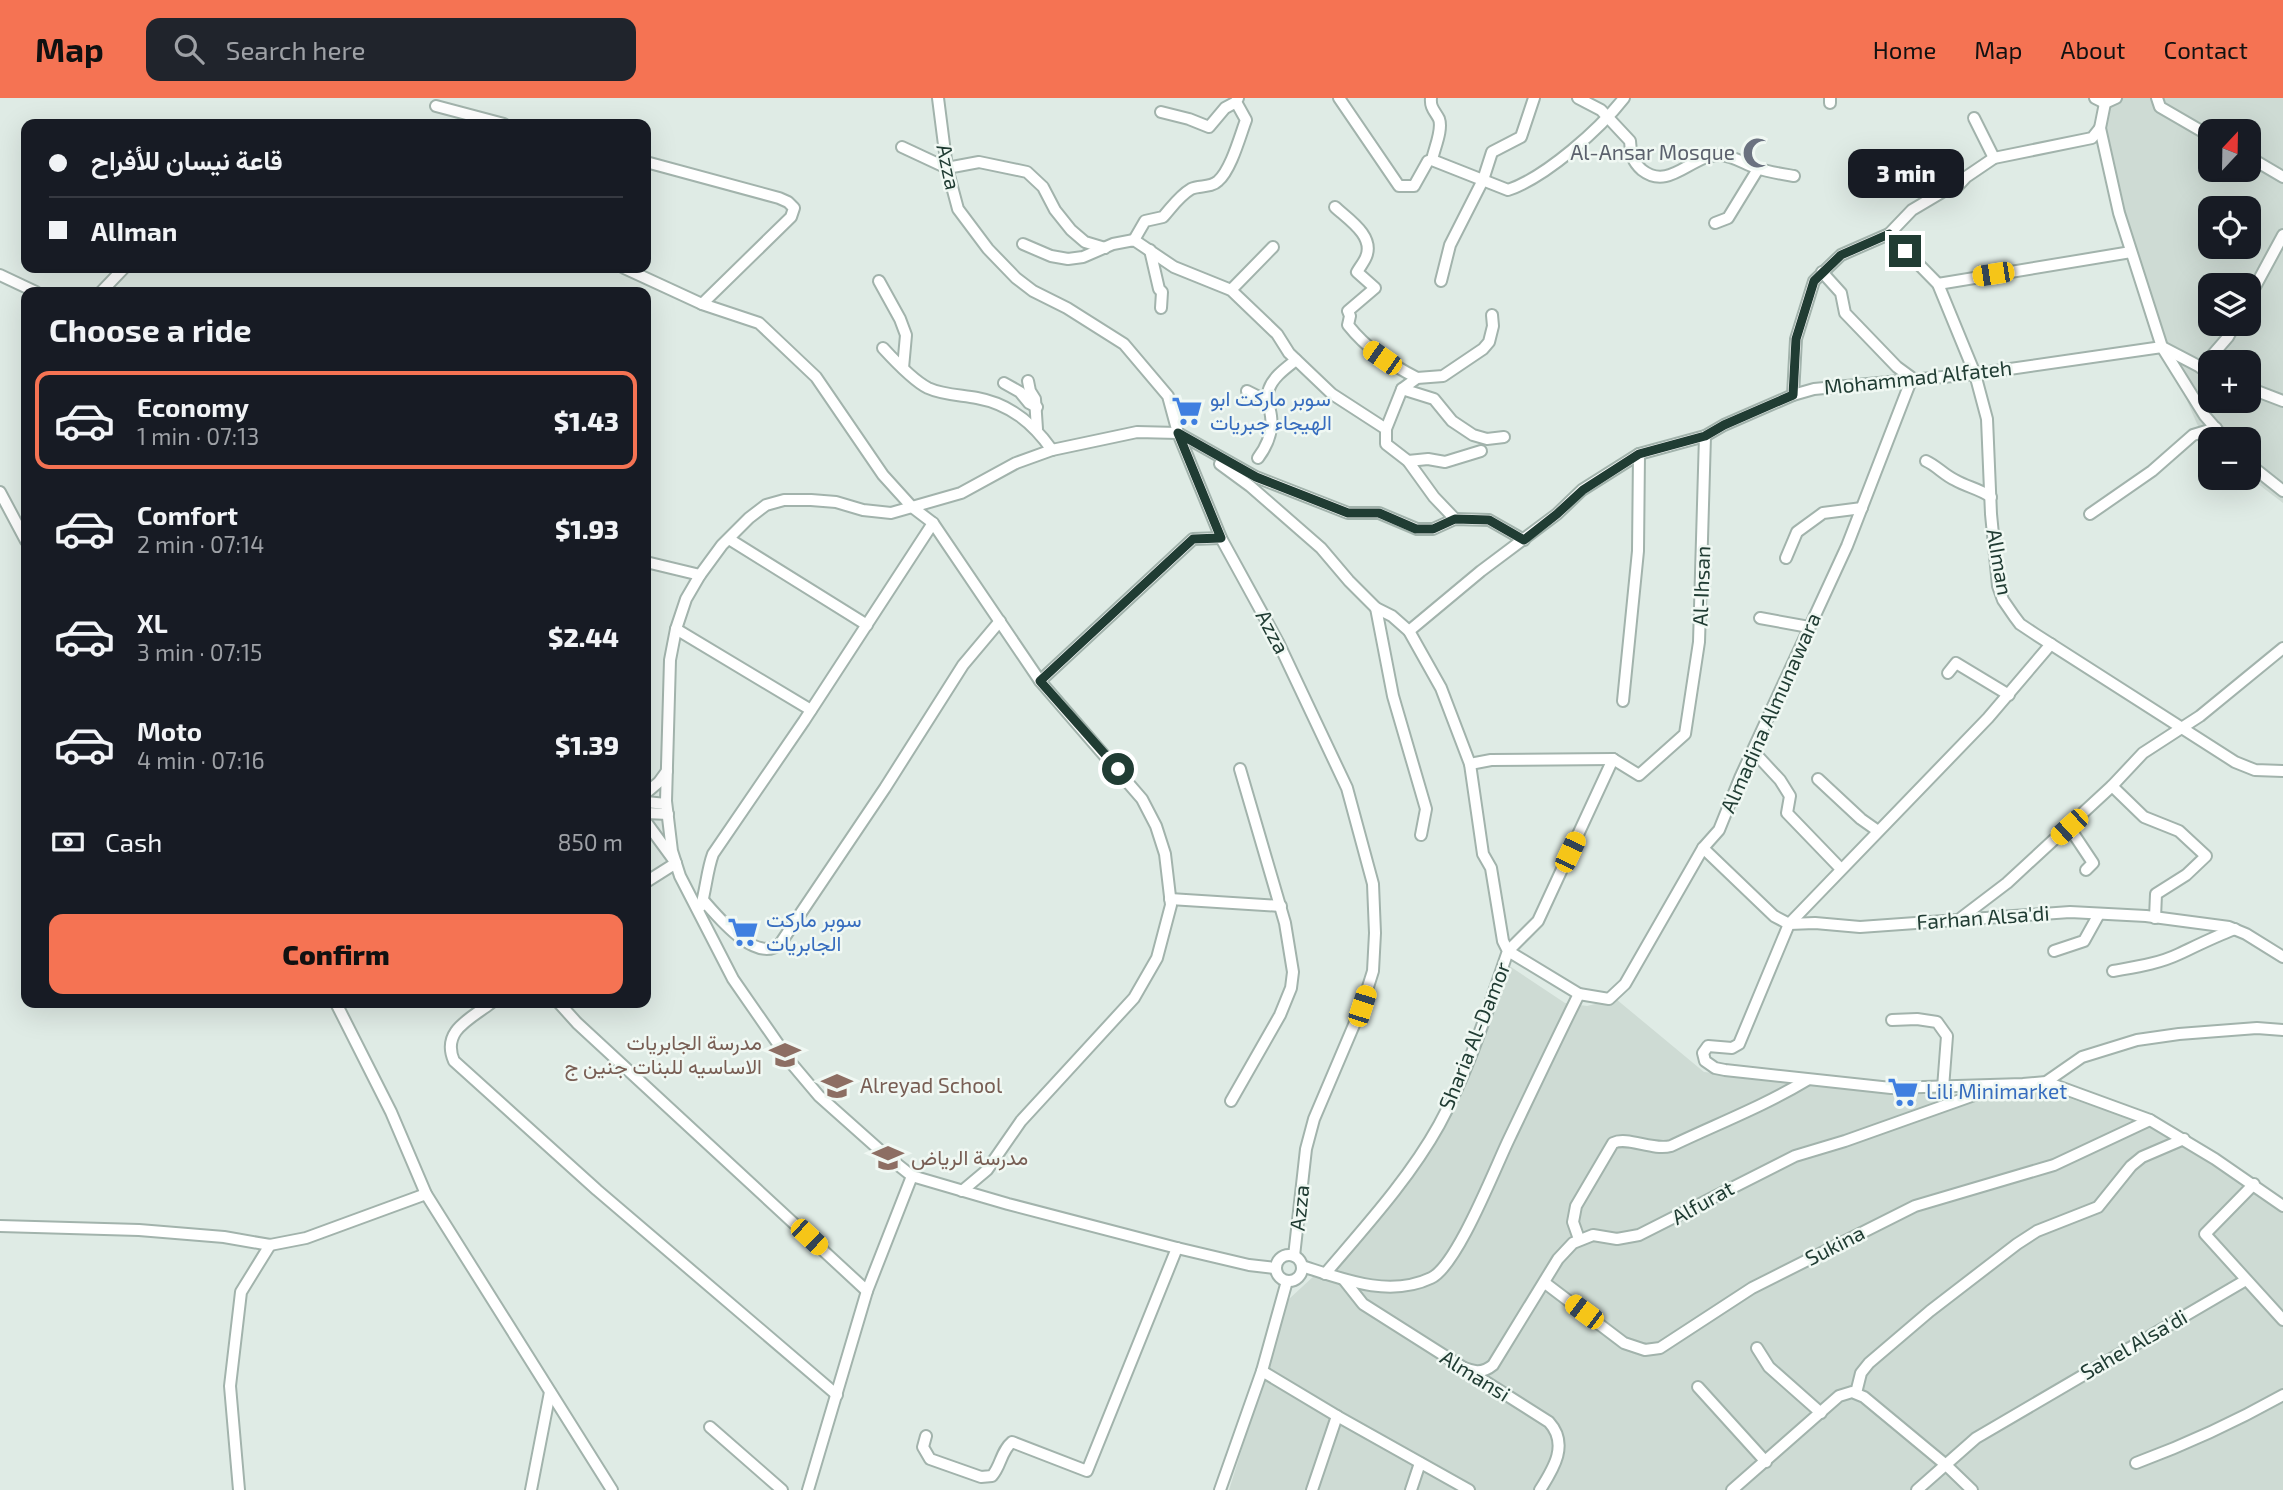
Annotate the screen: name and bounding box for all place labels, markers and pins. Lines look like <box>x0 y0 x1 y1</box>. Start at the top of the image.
mosque icon: Al-Ansar Mosque <box>1741 136 1775 170</box>
place label: Al-Ansar Mosque <box>1570 139 1735 164</box>
place label: سوبر ماركت ابو الهيجاء جبريات <box>1210 385 1332 436</box>
supermarket icon: سوبر ماركت ابو الهيجاء جبريات <box>1170 394 1204 428</box>
place label: سوبر ماركت الجابريات <box>766 906 862 957</box>
supermarket icon: سوبر ماركت الجابريات <box>726 915 760 949</box>
place label: مدرسة الجابريات الاساسيه للبنات جنين ج <box>564 1029 762 1081</box>
school or university icon: مدرسة الجابريات الاساسيه للبنات جنين ج <box>768 1038 802 1072</box>
school or university icon: Alreyad School <box>820 1069 854 1103</box>
place label: Alreyad School <box>860 1072 1003 1097</box>
supermarket icon: Lili Minimarket <box>1886 1075 1920 1109</box>
place label: Lili Minimarket <box>1926 1078 2067 1103</box>
school or university icon: مدرسة الرياض <box>871 1141 905 1175</box>
place label: مدرسة الرياض <box>911 1144 1028 1171</box>

